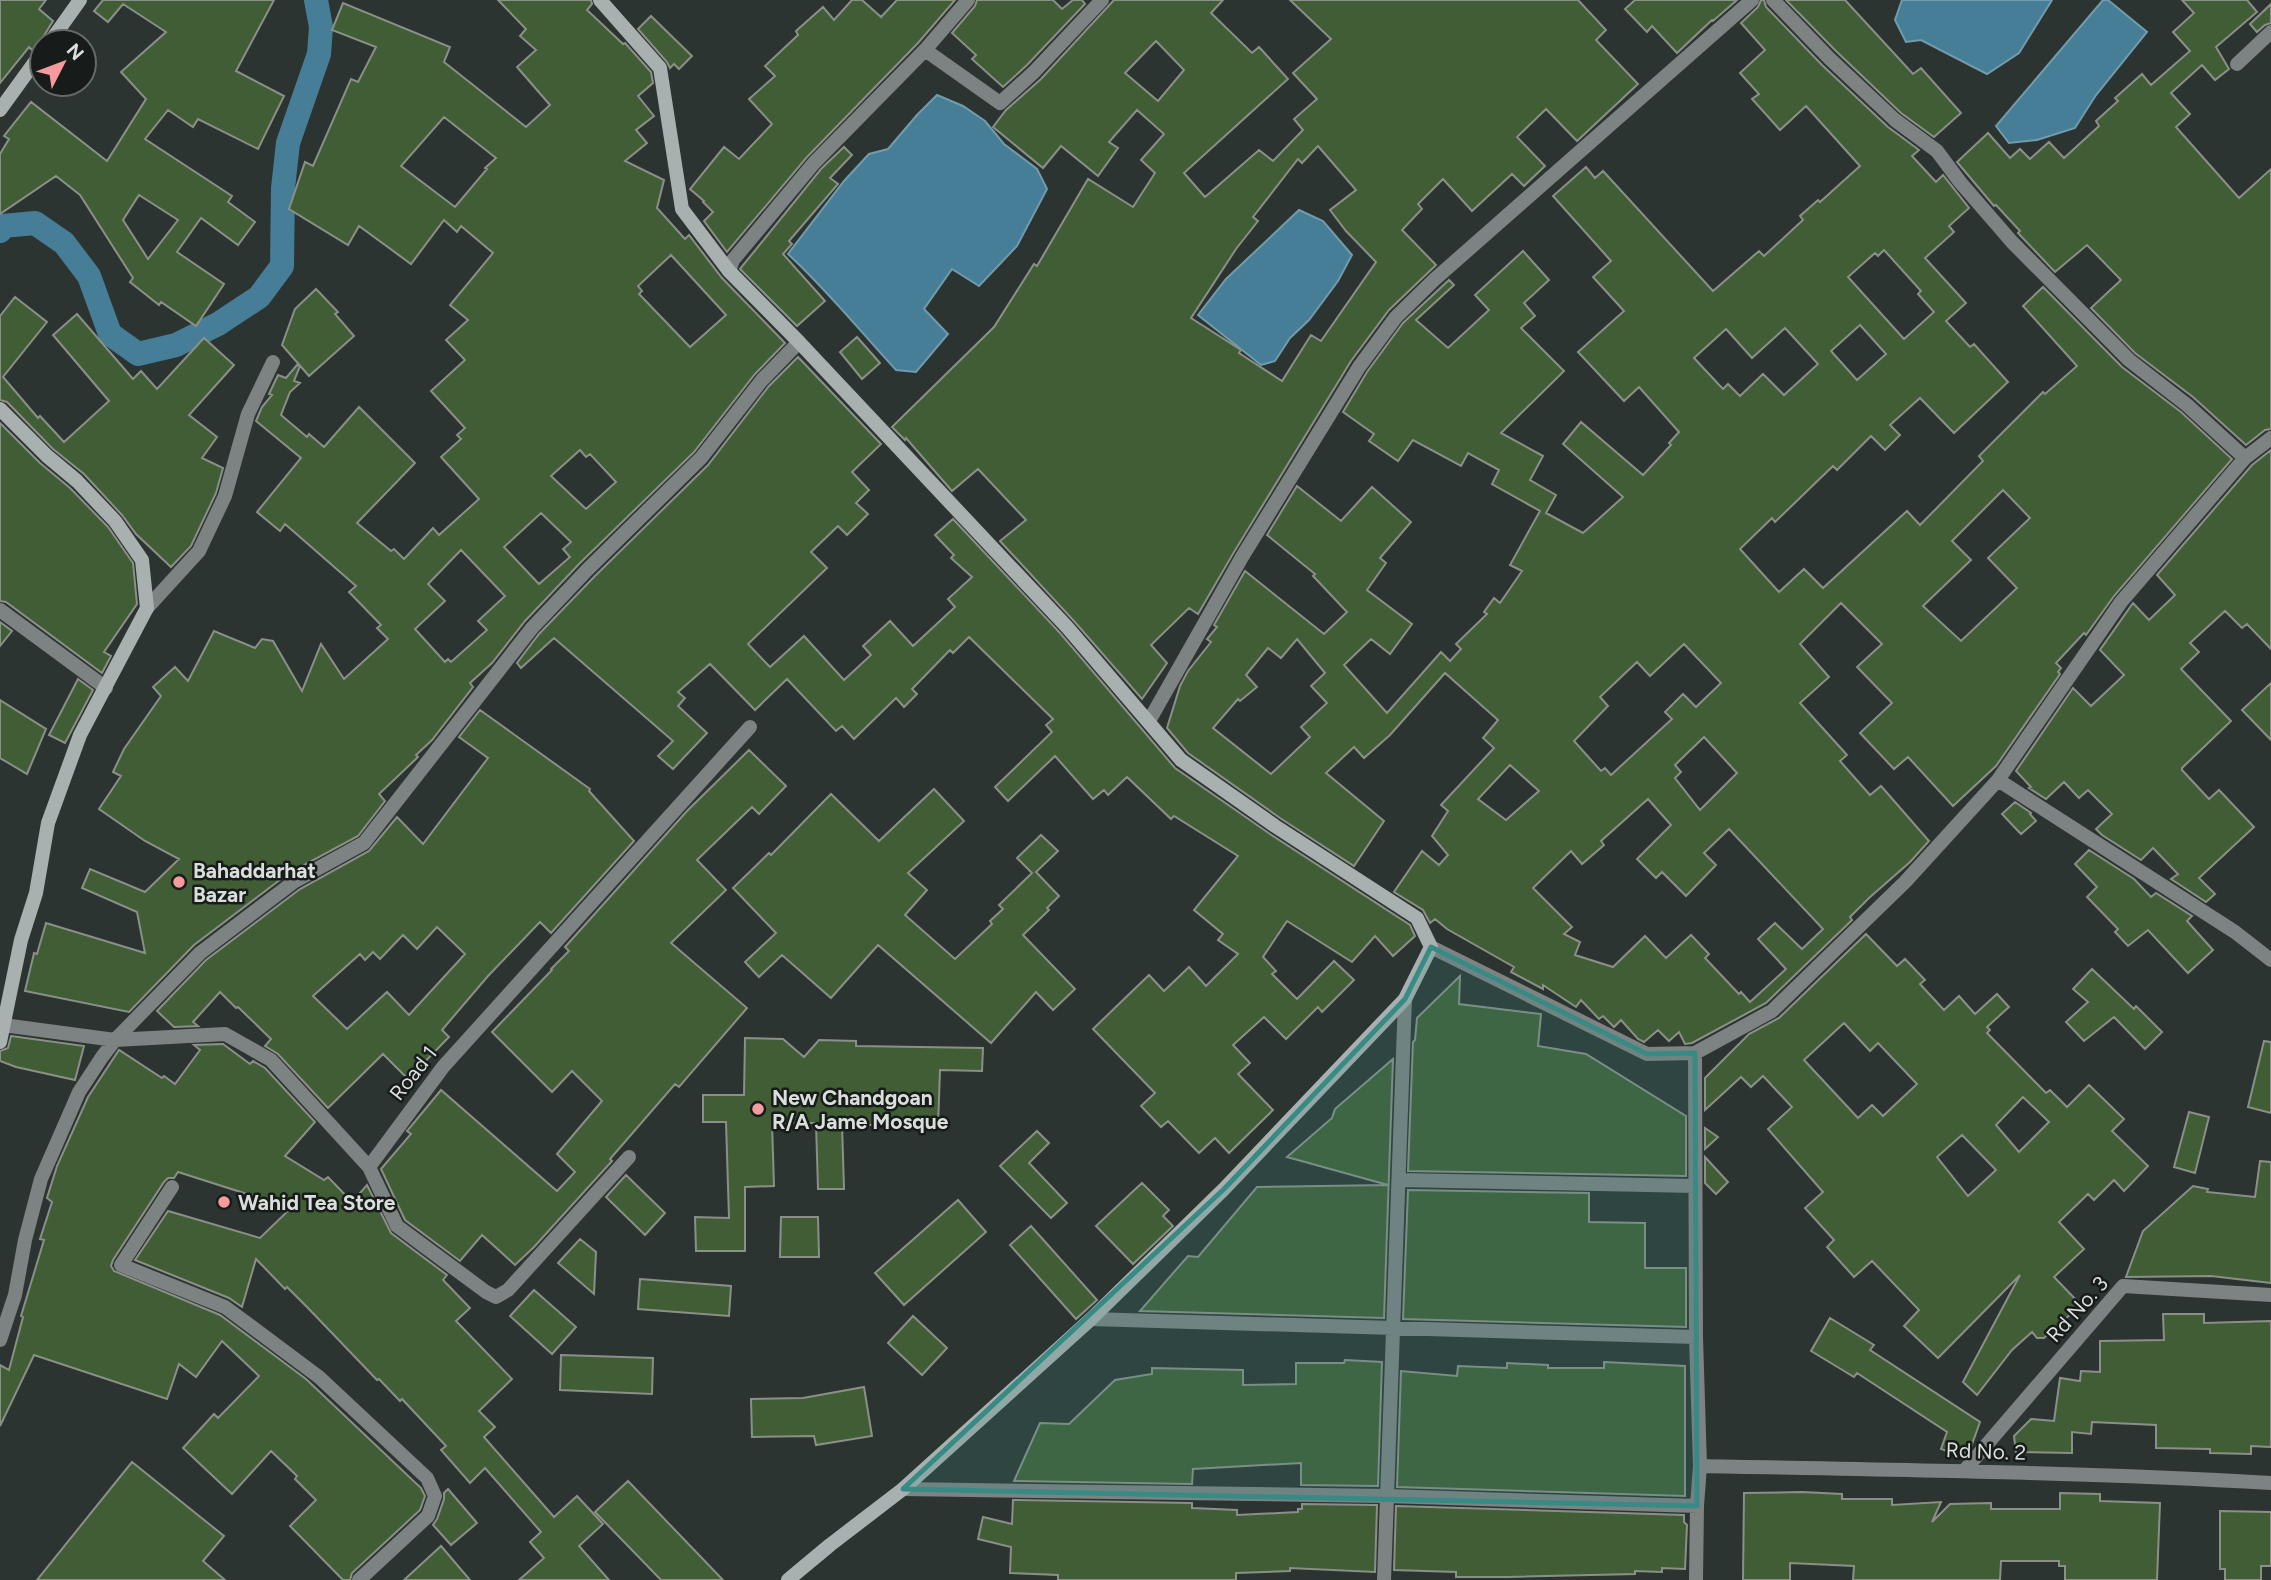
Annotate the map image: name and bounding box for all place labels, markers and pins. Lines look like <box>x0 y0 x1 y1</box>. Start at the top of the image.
place label: Bahaddarhat Bazar <box>193 858 316 907</box>
marker: Bahaddarhat Bazar <box>171 874 187 890</box>
place label: New Chandgoan R/A Jame Mosque <box>772 1085 949 1134</box>
marker: New Chandgoan R/A Jame Mosque <box>750 1101 766 1117</box>
place label: Wahid Tea Store <box>238 1190 396 1215</box>
marker: Wahid Tea Store <box>216 1194 232 1210</box>

